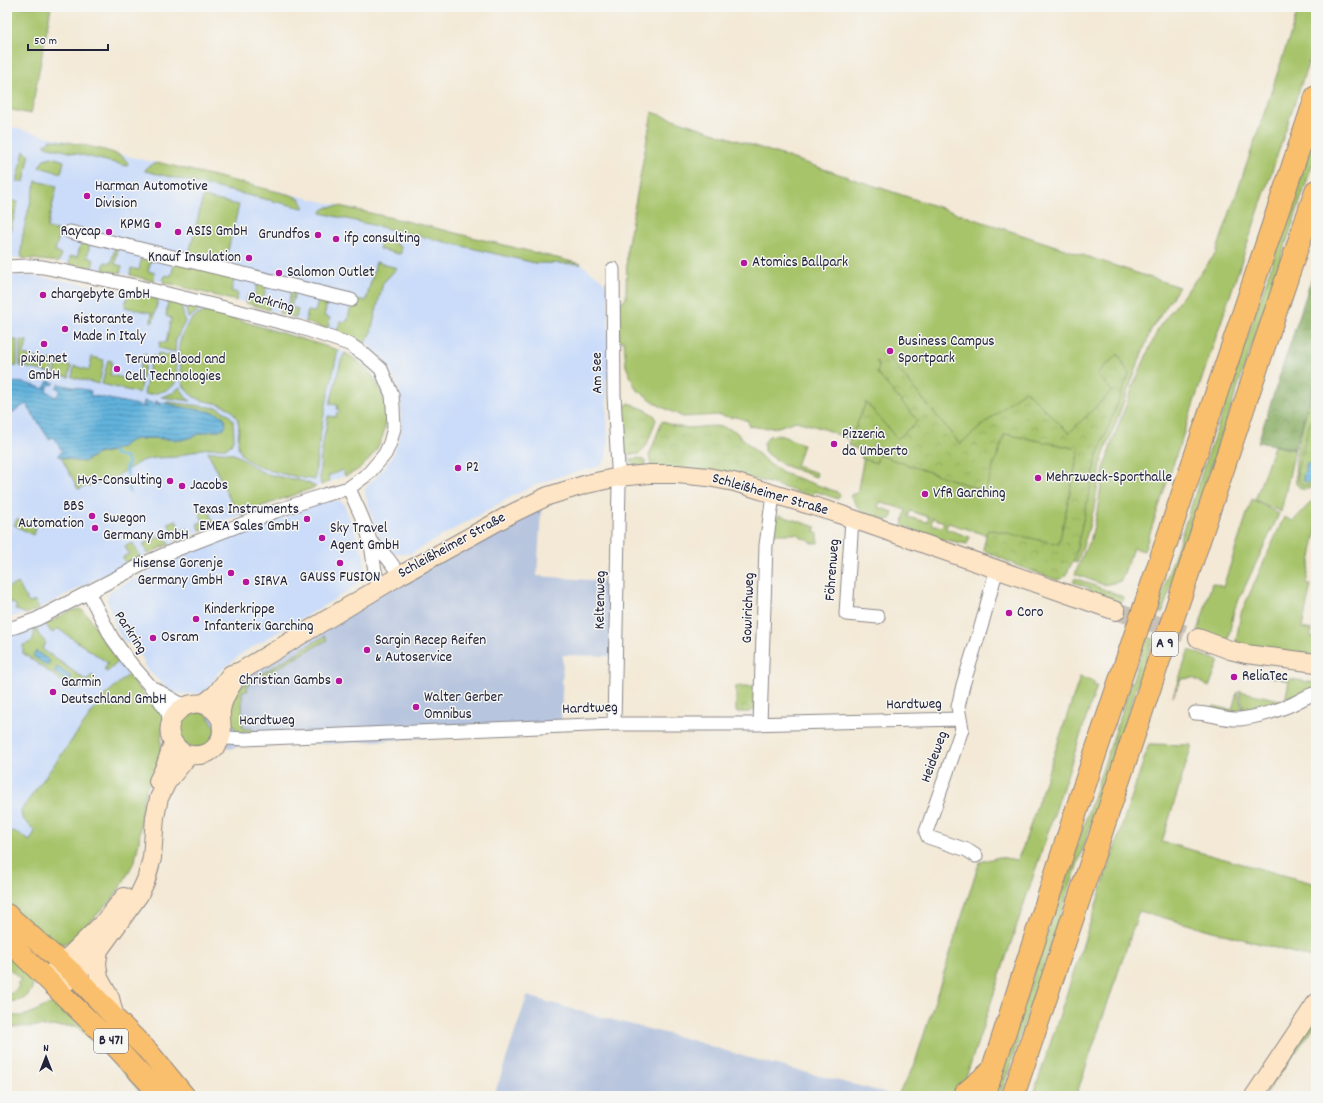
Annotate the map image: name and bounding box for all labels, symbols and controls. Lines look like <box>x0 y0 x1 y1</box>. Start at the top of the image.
scale bar <box>28 26 108 52</box>
text: 50 m <box>34 33 57 50</box>
place label: Harman Automotive Division <box>95 176 208 215</box>
marker: Harman Automotive Division <box>82 191 92 201</box>
place label: KPMG <box>120 214 150 236</box>
marker: KPMG <box>153 220 163 230</box>
place label: Raycap <box>61 221 101 243</box>
place label: ASIS GmbH <box>186 221 248 243</box>
place label: Grundfos <box>258 224 310 246</box>
marker: Raycap <box>104 227 114 237</box>
marker: ASIS GmbH <box>173 227 183 237</box>
place label: ifp consulting <box>344 228 420 250</box>
marker: Grundfos <box>313 230 323 240</box>
marker: ifp consulting <box>331 234 341 244</box>
place label: Knauf Insulation <box>148 247 241 269</box>
place label: Atomics Ballpark <box>752 252 848 274</box>
marker: Knauf Insulation <box>244 253 254 263</box>
marker: Atomics Ballpark <box>739 258 749 268</box>
place label: Salomon Outlet <box>287 262 375 284</box>
marker: Salomon Outlet <box>274 268 284 278</box>
place label: chargebyte GmbH <box>51 284 150 306</box>
street label: Parkring <box>245 286 297 320</box>
marker: chargebyte GmbH <box>38 290 48 300</box>
place label: Ristorante Made in Italy <box>73 309 147 348</box>
marker: Ristorante Made in Italy <box>60 324 70 334</box>
place label: Business Campus Sportpark <box>898 331 995 370</box>
marker: pixip.net GmbH <box>39 339 49 349</box>
marker: Business Campus Sportpark <box>885 346 895 356</box>
place label: pixip.net GmbH <box>21 348 68 387</box>
place label: Terumo Blood and Cell Technologies <box>125 349 226 388</box>
street label: Am See <box>587 352 609 394</box>
marker: Terumo Blood and Cell Technologies <box>112 364 122 374</box>
place label: Pizzeria da Umberto <box>842 424 908 463</box>
marker: Pizzeria da Umberto <box>829 439 839 449</box>
place label: P2 <box>466 457 479 479</box>
marker: P2 <box>453 463 463 473</box>
place label: Mehrzweck-Sporthalle <box>1046 467 1172 489</box>
street label: Schleißheimer Straße <box>709 468 831 522</box>
place label: HvS-Consulting <box>77 470 162 492</box>
marker: Mehrzweck-Sporthalle <box>1033 473 1043 483</box>
place label: Jacobs <box>190 475 228 497</box>
marker: HvS-Consulting <box>165 476 175 486</box>
marker: Jacobs <box>177 481 187 491</box>
place label: VfR Garching <box>933 483 1006 505</box>
marker: VfR Garching <box>920 489 930 499</box>
place label: BBS Automation <box>18 496 84 535</box>
place label: Texas Instruments EMEA Sales GmbH <box>193 499 299 538</box>
street label: Schleißheimer Straße <box>394 507 510 585</box>
place label: Swegon Germany GmbH <box>103 508 189 547</box>
marker: BBS Automation <box>87 511 97 521</box>
marker: Texas Instruments EMEA Sales GmbH <box>302 514 312 524</box>
place label: Sky Travel Agent GmbH <box>330 518 399 557</box>
marker: Swegon Germany GmbH <box>90 523 100 533</box>
marker: Sky Travel Agent GmbH <box>317 533 327 543</box>
street label: Föhrenweg <box>820 538 846 602</box>
place label: Hisense Gorenje Germany GmbH <box>133 553 223 592</box>
marker: GAUSS FUSION <box>335 558 345 568</box>
place label: GAUSS FUSION <box>300 567 380 589</box>
marker: Hisense Gorenje Germany GmbH <box>226 568 236 578</box>
street label: Keltenweg <box>589 570 613 630</box>
place label: SIRVA <box>254 571 288 593</box>
street label: Gowirichweg <box>737 572 761 644</box>
marker: SIRVA <box>241 577 251 587</box>
place label: Kinderkrippe Infanterix Garching <box>204 599 314 638</box>
place label: Coro <box>1017 602 1044 624</box>
street label: Parkring <box>108 607 152 659</box>
marker: Coro <box>1004 608 1014 618</box>
marker: Kinderkrippe Infanterix Garching <box>191 614 201 624</box>
place label: Osram <box>161 627 199 649</box>
place label: Sargin Recep Reifen & Autoservice <box>375 630 486 669</box>
road number: A 9 <box>1152 632 1178 656</box>
marker: Osram <box>148 633 158 643</box>
marker: Sargin Recep Reifen & Autoservice <box>362 645 372 655</box>
place label: ReliaTec <box>1242 666 1288 688</box>
place label: Christian Gambs <box>239 670 331 692</box>
place label: Garmin Deutschland GmbH <box>61 672 167 711</box>
marker: ReliaTec <box>1229 672 1239 682</box>
marker: Christian Gambs <box>334 676 344 686</box>
marker: Garmin Deutschland GmbH <box>48 687 58 697</box>
place label: Walter Gerber Omnibus <box>424 687 503 726</box>
street label: Hardtweg <box>886 694 942 716</box>
street label: Hardtweg <box>562 697 618 721</box>
marker: Walter Gerber Omnibus <box>411 702 421 712</box>
street label: Hardtweg <box>239 710 295 732</box>
street label: Heideweg <box>916 728 954 786</box>
road number: B 471 <box>94 1029 128 1053</box>
north arrow <box>26 1037 66 1077</box>
text: N <box>43 1041 49 1057</box>

